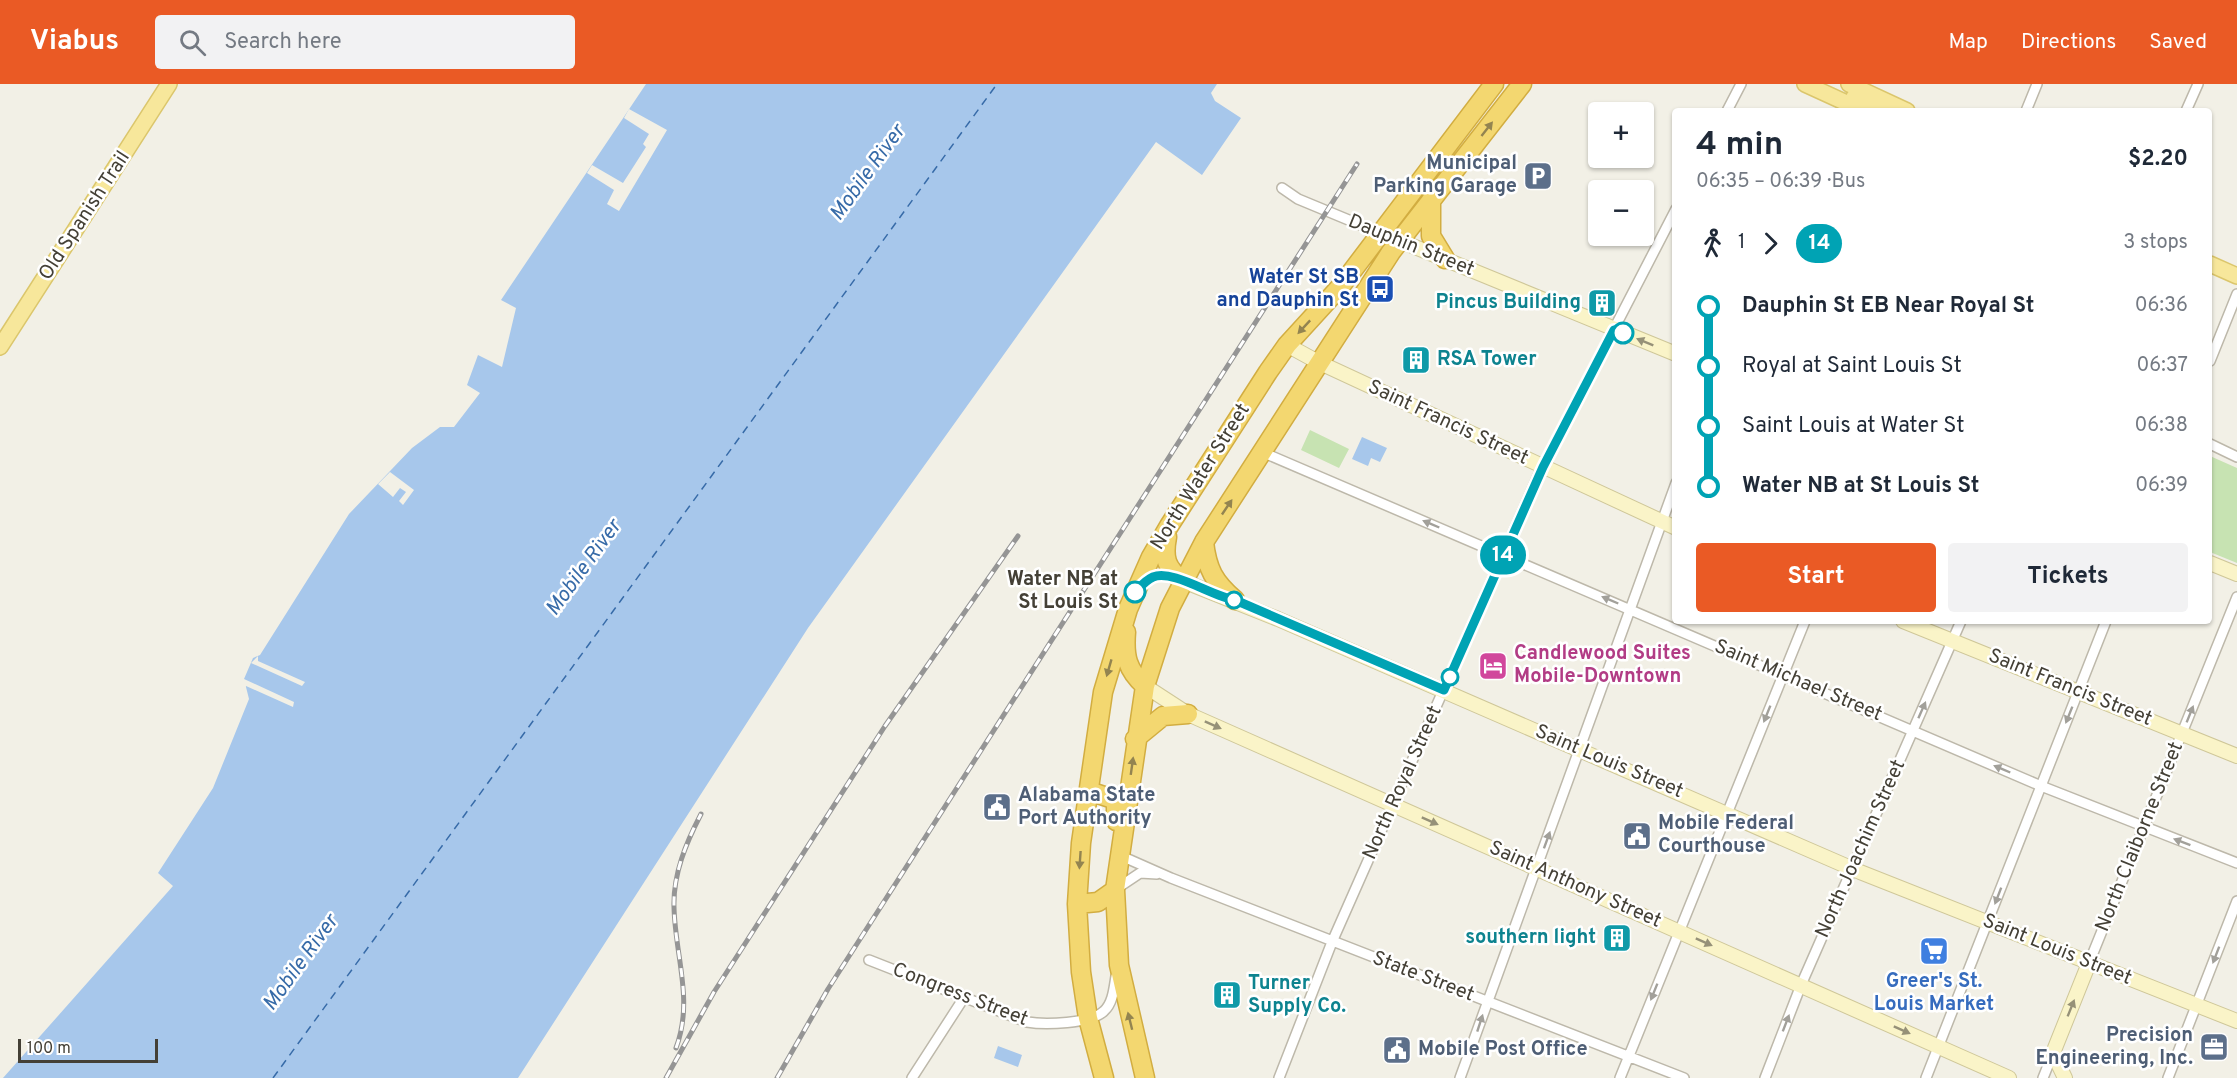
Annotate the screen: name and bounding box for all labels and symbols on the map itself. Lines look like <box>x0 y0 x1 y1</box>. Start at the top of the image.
water label: Mobile River <box>824 118 913 226</box>
one-way arrow <box>1481 121 1493 136</box>
street label: Old Spanish Trail <box>33 146 137 286</box>
place label: Municipal Parking Garage <box>1373 151 1517 200</box>
parking icon: Municipal Parking Garage <box>1522 160 1554 192</box>
street label: Dauphin Street <box>1344 209 1478 283</box>
place label: Water St SB and Dauphin St <box>1217 265 1359 314</box>
bus stop icon: Water St SB and Dauphin St <box>1364 273 1396 305</box>
building icon: Pincus Building <box>1586 287 1618 319</box>
place label: Pincus Building <box>1435 290 1581 316</box>
one-way arrow <box>1298 319 1311 334</box>
unlabelled marker <box>1612 322 1634 344</box>
one-way arrow <box>1635 337 1653 347</box>
building icon: RSA Tower <box>1400 344 1432 376</box>
place label: RSA Tower <box>1437 347 1537 373</box>
street label: Saint Francis Street <box>1363 374 1533 472</box>
street label: North Water Street <box>1145 399 1257 555</box>
one-way arrow <box>1221 499 1232 515</box>
water label: Mobile River <box>540 513 629 621</box>
one-way arrow <box>1422 519 1440 528</box>
line badge: 14 <box>1476 536 1530 574</box>
place label: Water NB at St Louis St <box>1007 567 1118 616</box>
marker: Water NB at St Louis St <box>1124 581 1146 603</box>
unlabelled marker <box>1225 591 1243 609</box>
one-way arrow <box>1601 595 1619 605</box>
street label: Saint Michael Street <box>1710 634 1886 728</box>
place label: Candlewood Suites Mobile-Downtown <box>1514 641 1691 690</box>
street label: Saint Francis Street <box>1984 643 2156 733</box>
hotel icon: Candlewood Suites Mobile-Downtown <box>1477 650 1509 682</box>
one-way arrow <box>1104 659 1113 677</box>
unlabelled marker <box>1441 668 1459 686</box>
one-way arrow <box>1917 701 1926 718</box>
street label: North Royal Street <box>1357 702 1449 864</box>
one-way arrow <box>1762 705 1771 723</box>
one-way arrow <box>2186 705 2195 723</box>
one-way arrow <box>2064 706 2074 724</box>
street label: Saint Louis Street <box>1531 719 1687 805</box>
one-way arrow <box>1205 720 1223 730</box>
street label: North Claiborne Street <box>2090 738 2190 936</box>
one-way arrow <box>1127 756 1136 775</box>
street label: North Joachim Street <box>1810 756 1912 942</box>
one-way arrow <box>1992 764 2010 774</box>
place label: Alabama State Port Authority <box>1018 783 1155 832</box>
public building icon: Alabama State Port Authority <box>981 791 1013 823</box>
place label: Mobile Federal Courthouse <box>1658 811 1794 860</box>
one-way arrow <box>1421 817 1438 826</box>
public building icon: Mobile Federal Courthouse <box>1621 820 1653 852</box>
one-way arrow <box>1542 831 1552 849</box>
street label: Saint Anthony Street <box>1485 835 1665 935</box>
one-way arrow <box>2173 837 2191 847</box>
one-way arrow <box>1075 851 1085 870</box>
one-way arrow <box>1993 887 2002 905</box>
water label: Mobile River <box>257 908 346 1016</box>
street label: Saint Louis Street <box>1979 908 2135 992</box>
building icon: southern light <box>1601 922 1633 954</box>
place label: southern light <box>1465 925 1596 951</box>
supermarket icon: Greer's St. Louis Market <box>1918 935 1950 967</box>
one-way arrow <box>1696 938 1713 947</box>
street label: State Street <box>1368 946 1478 1008</box>
one-way arrow <box>2210 947 2220 965</box>
street label: Congress Street <box>888 957 1032 1033</box>
place label: Greer's St. Louis Market <box>1874 969 1994 1018</box>
place label: Turner Supply Co. <box>1248 971 1346 1020</box>
building icon: Turner Supply Co. <box>1211 979 1243 1011</box>
one-way arrow <box>1649 983 1658 1001</box>
one-way arrow <box>2067 999 2076 1017</box>
one-way arrow <box>1125 1012 1135 1031</box>
one-way arrow <box>1476 1014 1485 1032</box>
one-way arrow <box>1781 1014 1791 1032</box>
place label: Precision Engineering, Inc. <box>2035 1023 2193 1072</box>
one-way arrow <box>1893 1026 1910 1035</box>
office icon: Precision Engineering, Inc. <box>2198 1031 2230 1063</box>
public building icon: Mobile Post Office <box>1381 1034 1413 1066</box>
scale bar <box>18 1036 158 1064</box>
place label: Mobile Post Office <box>1418 1037 1588 1063</box>

